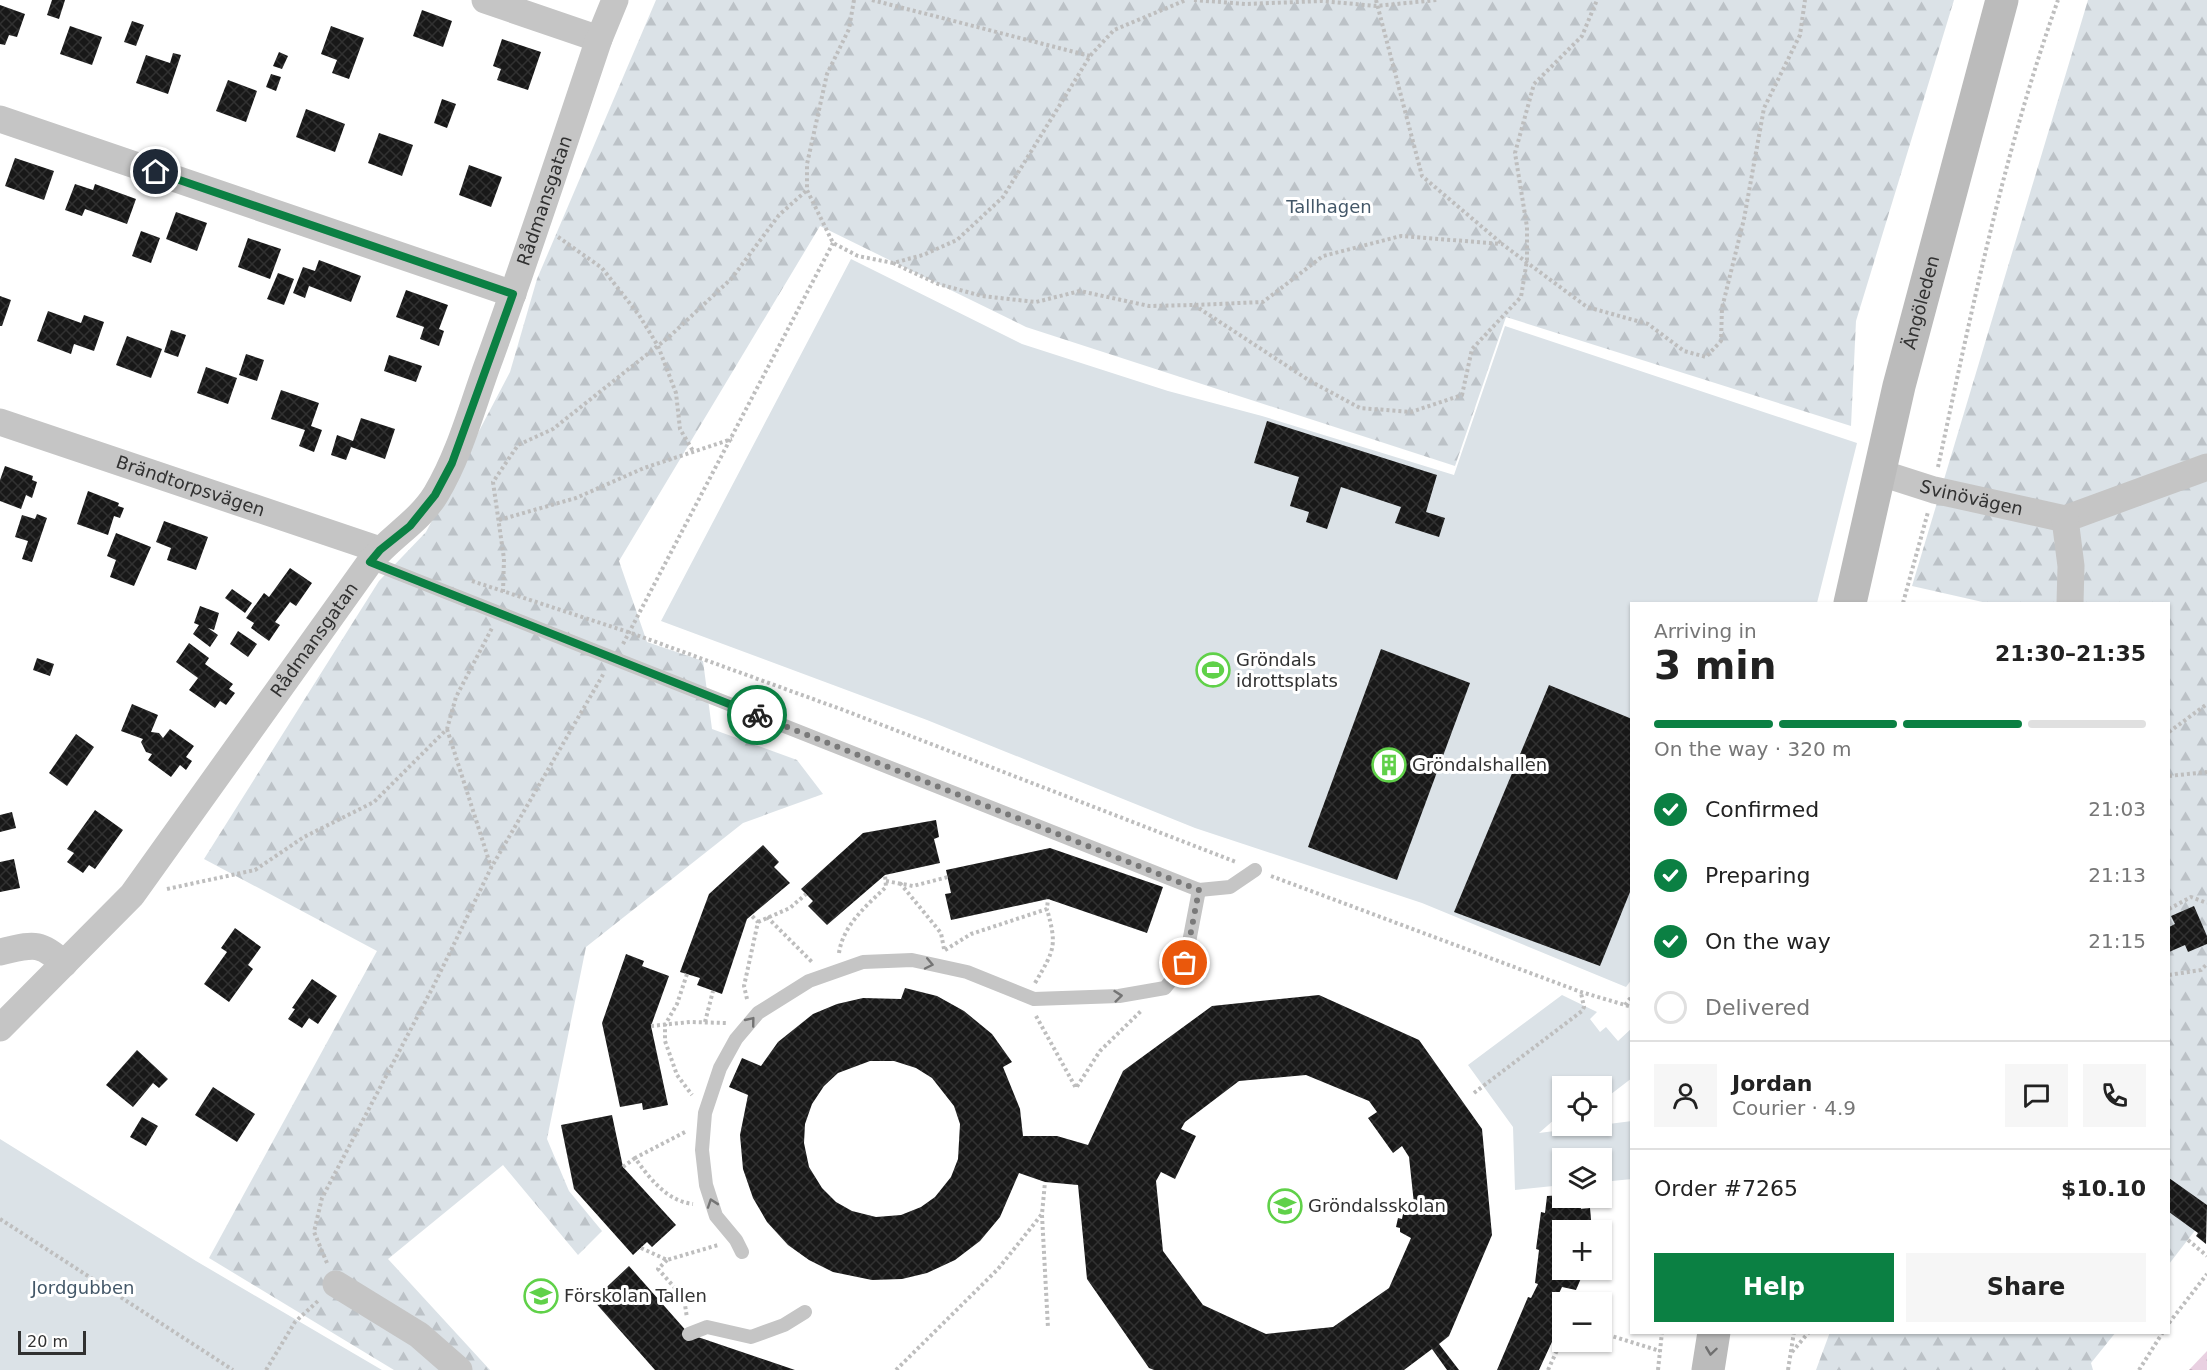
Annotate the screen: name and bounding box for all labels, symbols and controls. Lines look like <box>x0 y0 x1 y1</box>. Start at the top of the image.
street label: Rådmansgatan <box>512 133 576 268</box>
pin <box>130 146 181 197</box>
icon: home <box>139 155 172 188</box>
park label: Tallhagen <box>1285 196 1372 217</box>
street label: Ängöleden <box>1898 253 1943 351</box>
street label: Brändtorpsvägen <box>114 451 268 520</box>
street label: Svinövägen <box>1917 475 2025 519</box>
street label: Rådmansgatan <box>266 578 362 701</box>
text: Arriving in <box>1654 619 1757 643</box>
text: 21:30–21:35 <box>1995 641 2146 666</box>
text: 3 min <box>1654 643 1776 688</box>
place label: Gröndals idrottsplats <box>1236 649 1338 691</box>
sports icon: Gröndals idrottsplats <box>1195 652 1231 688</box>
courier <box>727 685 787 745</box>
icon: bike <box>741 699 774 732</box>
text: On the way · 320 m <box>1654 737 1852 761</box>
building icon: Gröndalshallen <box>1371 747 1407 783</box>
place label: Gröndalshallen <box>1412 754 1547 775</box>
icon: check <box>1654 793 1687 826</box>
text: Confirmed <box>1705 797 1819 822</box>
text: 21:03 <box>2088 797 2146 821</box>
icon: check <box>1654 859 1687 892</box>
text: Preparing <box>1705 863 1811 888</box>
text: 21:13 <box>2088 863 2146 887</box>
icon: check <box>1654 925 1687 958</box>
text: On the way <box>1705 929 1831 954</box>
text: 21:15 <box>2088 929 2146 953</box>
pin <box>1159 937 1210 988</box>
icon: bag <box>1168 946 1201 979</box>
one-way arrow <box>924 957 934 970</box>
one-way arrow <box>1113 990 1122 1003</box>
text: Delivered <box>1705 995 1810 1020</box>
one-way arrow <box>743 1017 754 1028</box>
button: person <box>1654 1064 1717 1127</box>
button: chat <box>2005 1064 2068 1127</box>
button: phone <box>2083 1064 2146 1127</box>
text: Jordan <box>1732 1071 1812 1096</box>
map controls <box>1552 1076 1612 1352</box>
button: locate <box>1552 1076 1612 1136</box>
text: Courier · 4.9 <box>1732 1096 1856 1120</box>
button: layers <box>1552 1148 1612 1208</box>
text: Order #7265 <box>1654 1176 1798 1201</box>
text: $10.10 <box>2061 1176 2146 1201</box>
school or university icon: Gröndalsskolan <box>1267 1188 1303 1224</box>
place label: Gröndalsskolan <box>1308 1195 1446 1216</box>
one-way arrow <box>706 1198 719 1209</box>
button: + <box>1552 1220 1612 1280</box>
button: Help <box>1654 1253 1894 1322</box>
button: Share <box>1906 1253 2146 1322</box>
park label: Jordgubben <box>31 1277 135 1298</box>
school or university icon: Förskolan Tallen <box>523 1278 559 1314</box>
place label: Förskolan Tallen <box>564 1285 707 1306</box>
button: − <box>1552 1292 1612 1352</box>
scale bar <box>18 1328 86 1356</box>
text: 20 m <box>27 1332 68 1351</box>
one-way arrow <box>1705 1346 1717 1356</box>

